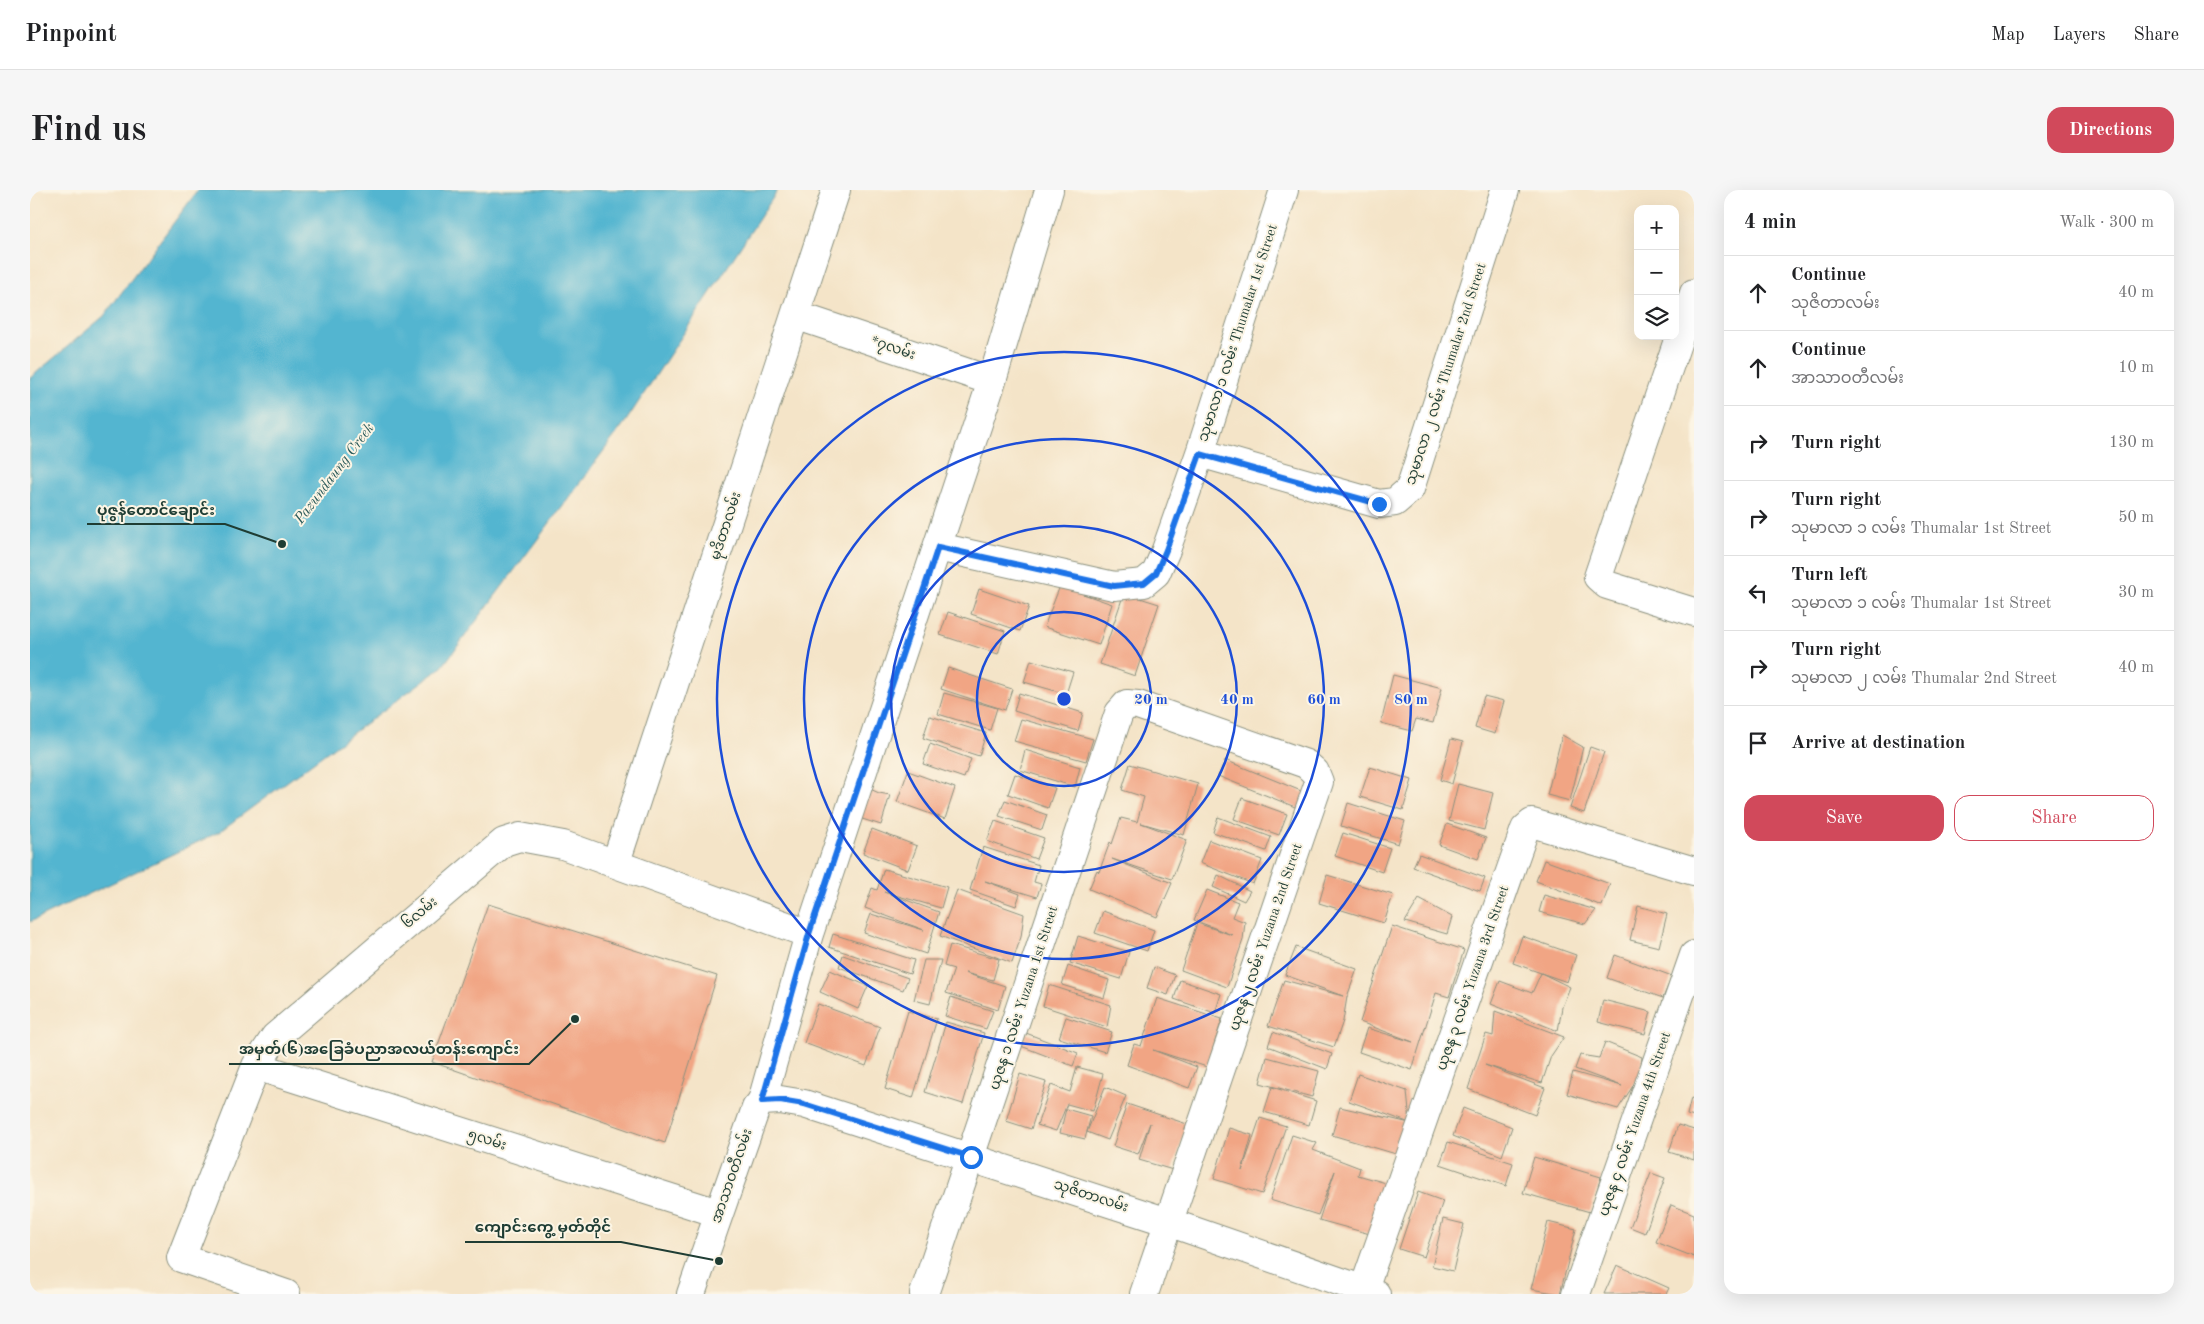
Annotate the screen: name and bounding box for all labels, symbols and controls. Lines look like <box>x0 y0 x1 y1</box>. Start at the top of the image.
text: Pinpoint <box>25 23 117 47</box>
text: Map <box>1991 26 2025 44</box>
text: Layers <box>2053 26 2105 44</box>
text: Share <box>2133 26 2179 44</box>
button: Directions <box>2047 107 2174 153</box>
text: Find us <box>30 113 146 148</box>
map controls <box>1634 205 1679 340</box>
button: + <box>1634 205 1679 250</box>
text: 4 min <box>1744 212 1797 233</box>
text: Walk · 300 m <box>2059 215 2154 231</box>
street label: သုမာလာ ၁ လမ်း Thumalar 1st Street <box>1192 221 1284 445</box>
button: − <box>1634 250 1679 295</box>
street label: သုမာလာ ၂ လမ်း Thumalar 2nd Street <box>1400 260 1492 488</box>
text: Continue <box>1791 266 1866 285</box>
icon: ahead <box>1744 279 1772 307</box>
text: 40 m <box>2118 285 2154 301</box>
button: layers <box>1634 295 1679 340</box>
text: သုဇိတာလမ်း <box>1791 296 1880 312</box>
street label: *၇လမ်း <box>868 330 918 366</box>
text: Continue <box>1791 341 1866 360</box>
icon: ahead <box>1744 354 1772 382</box>
text: 10 m <box>2118 360 2154 376</box>
text: အာသာဝတီလမ်း <box>1791 371 1904 387</box>
water label: Pazundaung Creek <box>292 421 378 528</box>
icon: right <box>1744 429 1772 457</box>
text: Turn right <box>1791 434 1881 453</box>
text: 130 m <box>2109 435 2154 451</box>
street label: မုဒိတာလမ်း <box>705 489 747 563</box>
text: Turn right <box>1791 491 1881 510</box>
route end <box>1368 493 1391 516</box>
callout: ပုဇွန်တောင်ချောင်း <box>87 494 225 524</box>
text: ပုဇွန်တောင်ချောင်း <box>97 500 215 522</box>
icon: right <box>1744 504 1772 532</box>
text: 50 m <box>2118 510 2154 526</box>
text: သုမာလာ ၁ လမ်း Thumalar 1st Street <box>1791 521 2051 537</box>
text: Turn left <box>1791 566 1868 585</box>
icon: left <box>1744 579 1772 607</box>
text: 30 m <box>2118 585 2154 601</box>
text: သုမာလာ ၁ လမ်း Thumalar 1st Street <box>1791 596 2051 612</box>
text: Turn right <box>1791 641 1881 660</box>
icon: right <box>1744 654 1772 682</box>
text: 40 m <box>2118 660 2154 676</box>
text: သုမာလာ ၂ လမ်း Thumalar 2nd Street <box>1791 671 2057 687</box>
centre of rings <box>1055 690 1073 708</box>
text: 20 m <box>1134 693 1168 708</box>
text: 40 m <box>1220 693 1254 708</box>
text: 60 m <box>1307 693 1341 708</box>
text: 80 m <box>1394 693 1428 708</box>
icon: arrive <box>1744 729 1772 757</box>
text: Arrive at destination <box>1791 734 1965 753</box>
button: Save <box>1744 795 1944 841</box>
button: Share <box>1954 795 2154 841</box>
street label: ယုဇန ၂ လမ်း Yuzana 2nd Street <box>1223 840 1309 1034</box>
street label: ယုဇန ၃ လမ်း Yuzana 3rd Street <box>1431 882 1515 1074</box>
street label: ၆လမ်း <box>398 892 440 931</box>
street label: ယုဇန ၁ လမ်း Yuzana 1st Street <box>984 903 1064 1093</box>
street label: ယုဇန ၄ လမ်း Yuzana 4th Street <box>1593 1029 1677 1219</box>
callout: အမှတ်(၆)အခြေခံပညာအလယ်တန်းကျောင်း <box>229 1034 529 1064</box>
text: အမှတ်(၆)အခြေခံပညာအလယ်တန်းကျောင်း <box>239 1039 519 1061</box>
street label: ၅လမ်း <box>465 1123 509 1157</box>
street label: အာသာဝတီလမ်း <box>706 1126 755 1225</box>
route start <box>960 1146 983 1169</box>
street label: သုဇိတာလမ်း <box>1051 1174 1131 1218</box>
callout: ကျောင်းကွေ့ မှတ်တိုင် <box>465 1212 621 1242</box>
text: ကျောင်းကွေ့ မှတ်တိုင် <box>475 1217 611 1239</box>

